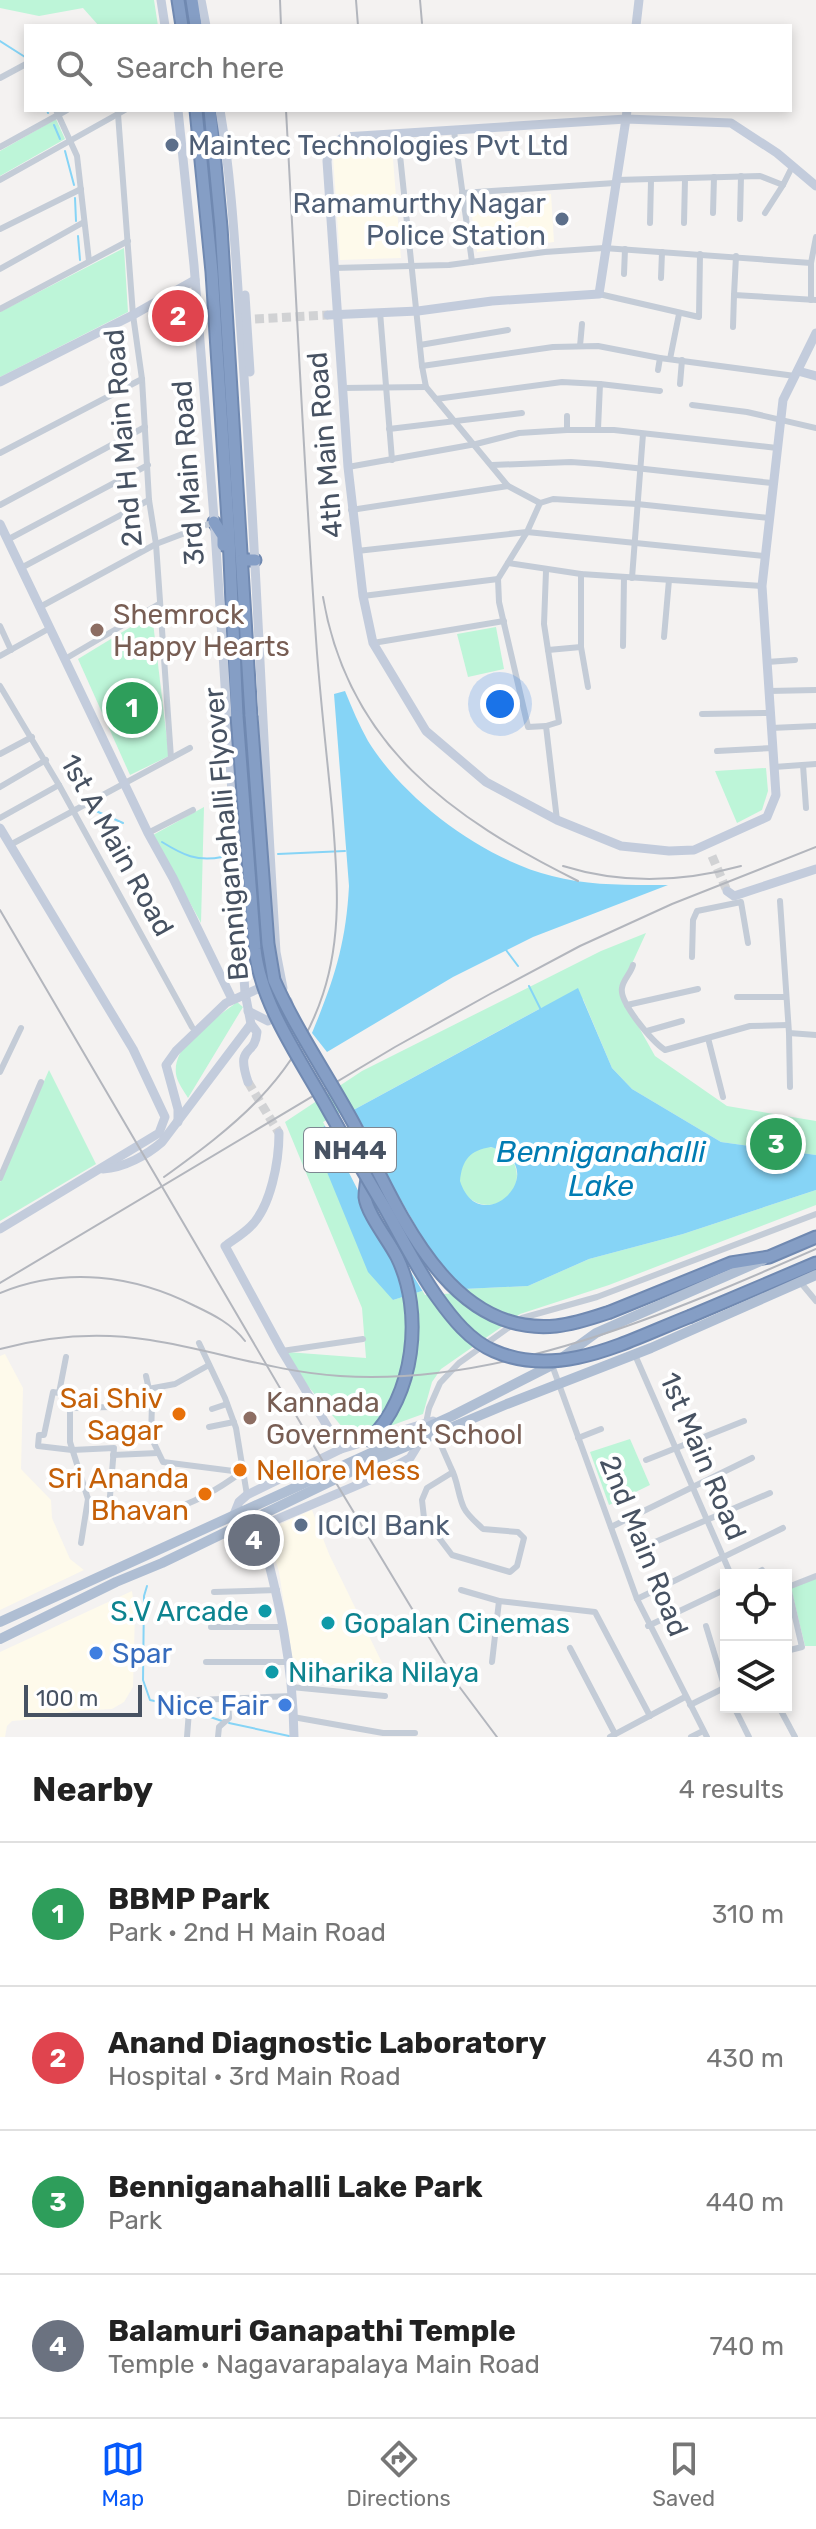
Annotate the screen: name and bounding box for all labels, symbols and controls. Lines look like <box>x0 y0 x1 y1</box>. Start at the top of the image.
search box <box>24 24 792 112</box>
icon: search <box>52 46 96 90</box>
text: Search here <box>116 50 284 86</box>
place label: Maintec Technologies Pvt Ltd <box>188 129 569 162</box>
marker: Maintec Technologies Pvt Ltd <box>163 136 181 154</box>
place label: Ramamurthy Nagar Police Station <box>293 187 546 252</box>
marker: Ramamurthy Nagar Police Station <box>553 210 571 228</box>
pin: 2 <box>152 286 204 346</box>
street label: 2nd H Main Road <box>97 328 149 548</box>
street label: 4th Main Road <box>300 350 350 540</box>
street label: 3rd Main Road <box>165 379 211 567</box>
place label: Shemrock Happy Hearts <box>113 598 290 663</box>
marker: Shemrock Happy Hearts <box>88 621 106 639</box>
pin: 1 <box>106 678 158 738</box>
your location <box>480 684 520 724</box>
street label: Benniganahalli Flyover <box>197 686 255 982</box>
street label: 1st A Main Road <box>53 748 181 942</box>
pin: 3 <box>750 1114 802 1174</box>
road number: NH44 <box>304 1128 396 1172</box>
water label: Benniganahalli Lake <box>496 1134 706 1204</box>
street label: 1st Main Road <box>653 1367 753 1545</box>
place label: Sai Shiv Sagar <box>60 1382 163 1447</box>
place label: Kannada Government School <box>266 1386 523 1451</box>
marker: Sai Shiv Sagar <box>170 1405 188 1423</box>
marker: Kannada Government School <box>241 1409 259 1427</box>
street label: 2nd Main Road <box>593 1451 695 1641</box>
place label: Nellore Mess <box>256 1454 420 1487</box>
marker: Nellore Mess <box>231 1461 249 1479</box>
place label: Sri Ananda Bhavan <box>48 1462 189 1527</box>
marker: Sri Ananda Bhavan <box>196 1485 214 1503</box>
place label: ICICI Bank <box>317 1509 450 1542</box>
pin: 4 <box>228 1510 280 1570</box>
marker: ICICI Bank <box>292 1516 310 1534</box>
map controls <box>720 1569 792 1713</box>
button: locate <box>720 1569 792 1641</box>
place label: S.V Arcade <box>110 1595 249 1628</box>
marker: S.V Arcade <box>256 1602 274 1620</box>
place label: Gopalan Cinemas <box>344 1607 570 1640</box>
marker: Gopalan Cinemas <box>319 1614 337 1632</box>
place label: Spar <box>112 1637 173 1670</box>
button: layers <box>720 1641 792 1713</box>
marker: Spar <box>87 1644 105 1662</box>
place label: Niharika Nilaya <box>288 1656 479 1689</box>
marker: Niharika Nilaya <box>263 1663 281 1681</box>
scale bar <box>24 1681 142 1717</box>
text: 100 m <box>36 1685 98 1712</box>
place label: Nice Fair <box>156 1689 269 1722</box>
marker: Nice Fair <box>276 1696 294 1714</box>
text: Nearby <box>32 1769 153 1810</box>
text: 4 results <box>679 1774 784 1805</box>
text: BBMP Park <box>108 1881 270 1917</box>
text: 1 <box>52 1899 64 1930</box>
text: 310 m <box>712 1899 784 1930</box>
text: Park · 2nd H Main Road <box>108 1917 386 1948</box>
text: Anand Diagnostic Laboratory <box>108 2025 546 2061</box>
text: 2 <box>50 2043 66 2074</box>
text: 430 m <box>706 2043 784 2074</box>
text: Hospital · 3rd Main Road <box>108 2061 401 2092</box>
text: Benniganahalli Lake Park <box>108 2169 483 2205</box>
text: 3 <box>49 2187 67 2218</box>
text: 440 m <box>706 2187 784 2218</box>
text: Park <box>108 2205 162 2236</box>
text: Balamuri Ganapathi Temple <box>108 2313 516 2349</box>
text: 4 <box>49 2331 67 2362</box>
text: 740 m <box>709 2331 784 2362</box>
text: Temple · Nagavarapalaya Main Road <box>108 2349 540 2380</box>
tab: Map <box>101 2437 145 2512</box>
tab: Directions <box>346 2437 451 2512</box>
tab: Saved <box>652 2437 715 2512</box>

